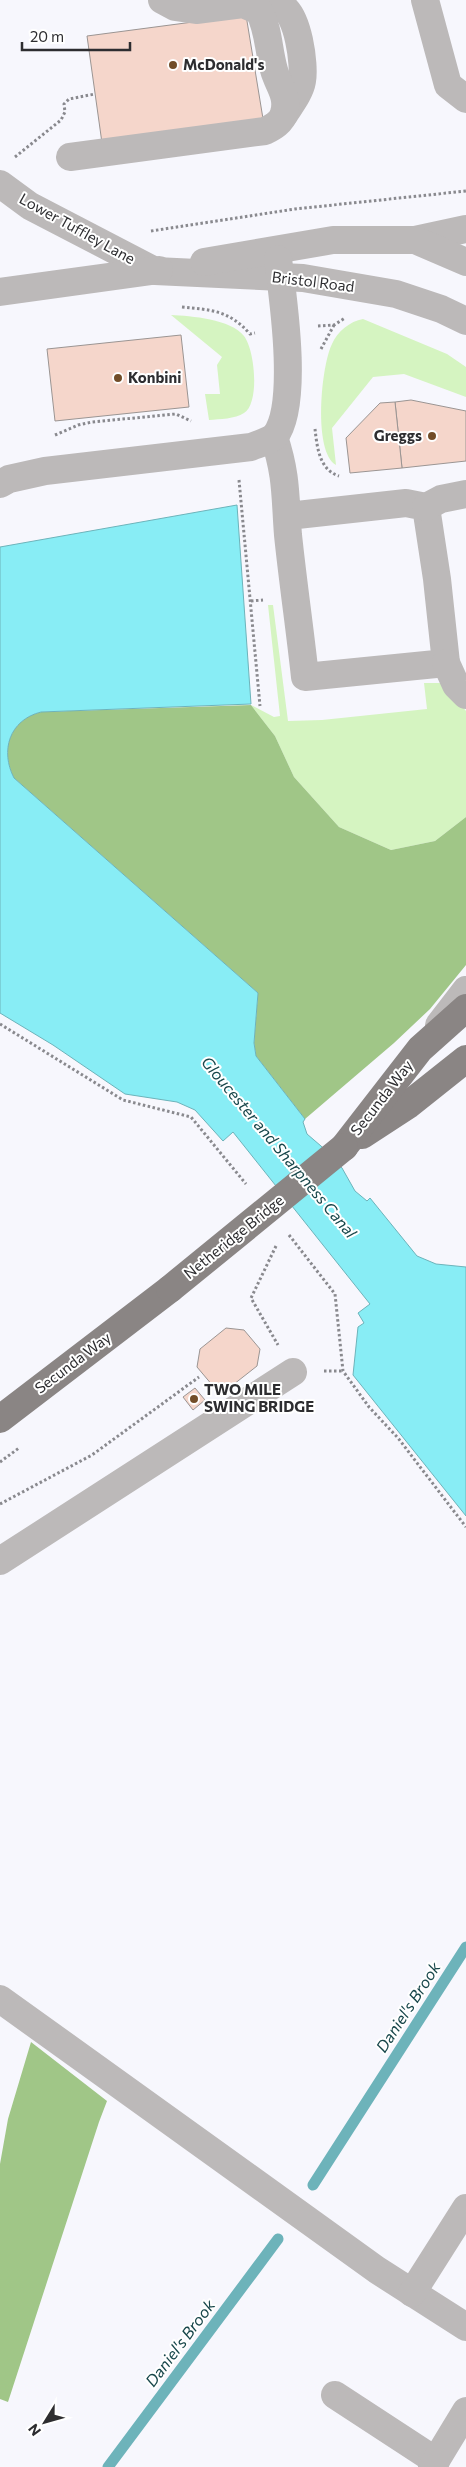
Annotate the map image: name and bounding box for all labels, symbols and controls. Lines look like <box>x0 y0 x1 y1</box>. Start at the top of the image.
scale bar <box>22 20 130 52</box>
text: 20 m <box>30 27 64 45</box>
place label: McDonald's <box>183 55 264 73</box>
marker: McDonald's <box>167 59 179 71</box>
street label: Lower Tuffley Lane <box>17 189 138 267</box>
street label: Bristol Road <box>271 267 355 295</box>
place label: Konbini <box>128 368 181 386</box>
marker: Konbini <box>112 372 124 384</box>
place label: Greggs <box>374 426 422 444</box>
marker: Greggs <box>426 430 438 442</box>
water label: Gloucester and Sharpness Canal <box>198 1052 361 1242</box>
street label: Secunda Way <box>346 1056 416 1139</box>
street label: Netheridge Bridge <box>180 1190 287 1282</box>
street label: Secunda Way <box>31 1328 114 1397</box>
place label: TWO MILE SWING BRIDGE <box>204 1380 314 1415</box>
marker: TWO MILE SWING BRIDGE <box>188 1393 200 1405</box>
water label: Daniel's Brook <box>371 1958 444 2055</box>
water label: Daniel's Brook <box>141 2295 219 2390</box>
north arrow <box>20 2397 70 2447</box>
text: N <box>24 2421 44 2439</box>

